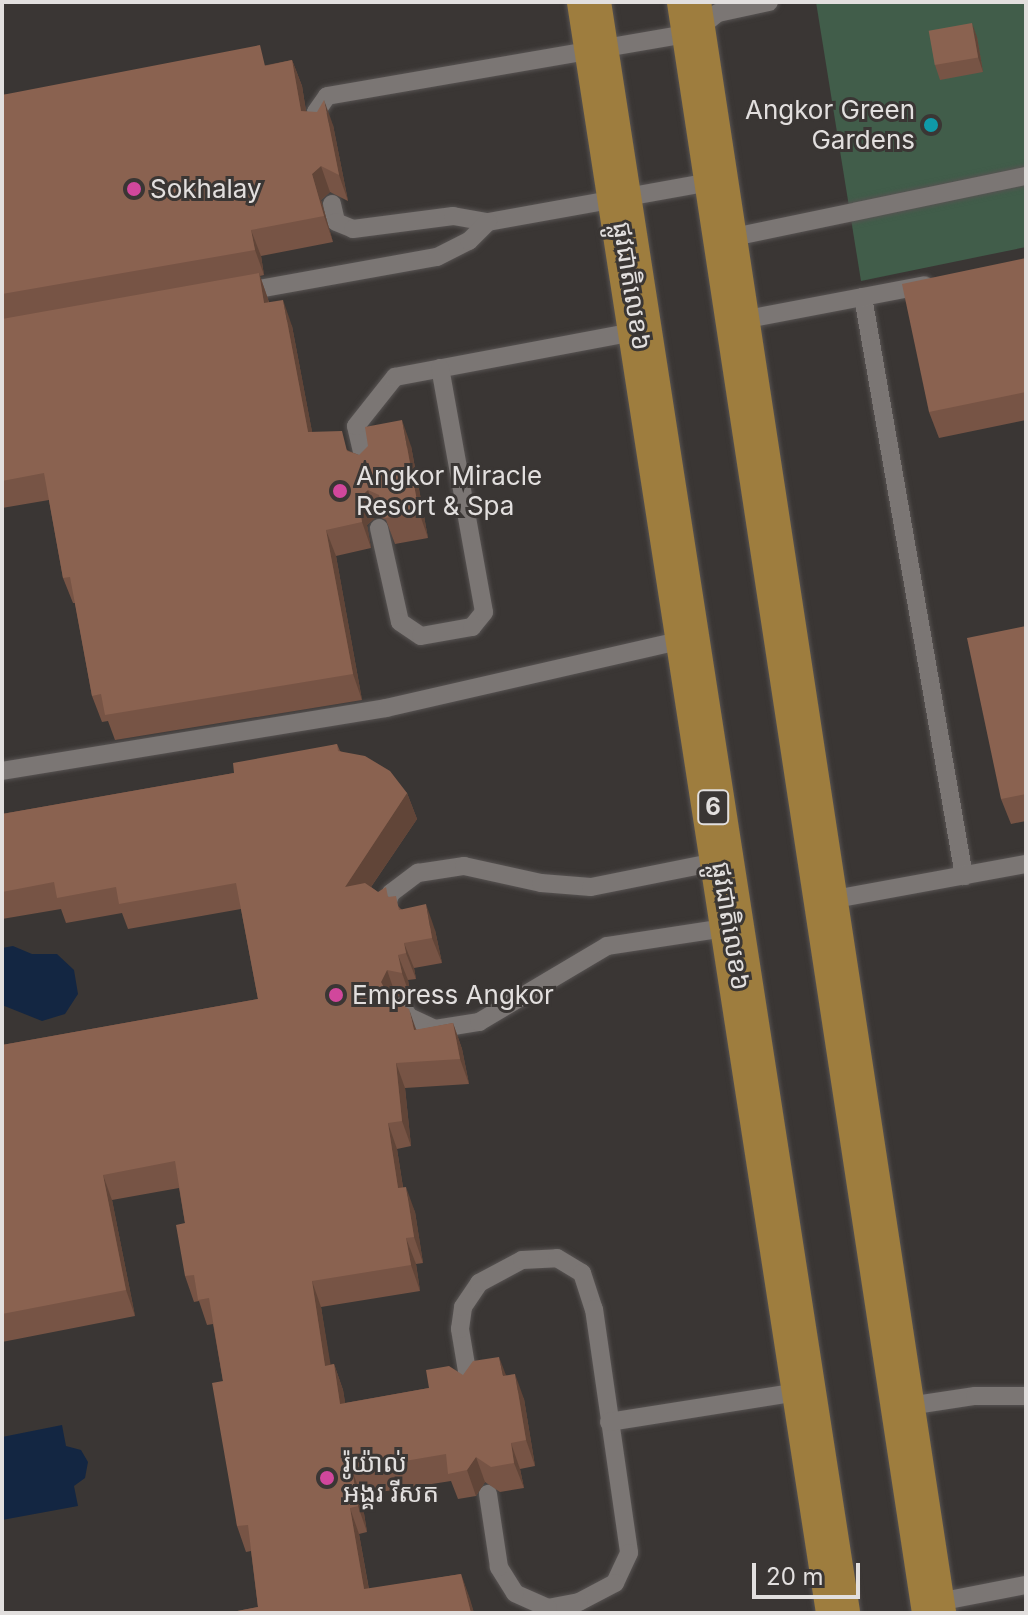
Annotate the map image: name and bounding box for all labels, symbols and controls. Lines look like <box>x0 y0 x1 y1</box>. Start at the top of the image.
place label: Angkor Green Gardens <box>745 94 915 156</box>
marker: Angkor Green Gardens <box>922 116 940 134</box>
place label: Sokhalay <box>150 173 262 205</box>
marker: Sokhalay <box>125 180 143 198</box>
street label: ផ្លូវជាតិលេខ៦ <box>606 219 658 353</box>
place label: Angkor Miracle Resort & Spa <box>356 460 542 522</box>
marker: Angkor Miracle Resort & Spa <box>331 482 349 500</box>
road number: 6 <box>697 787 729 827</box>
street label: ផ្លូវជាតិលេខ៦ <box>705 859 757 993</box>
place label: Empress Angkor <box>352 979 554 1011</box>
marker: Empress Angkor <box>327 986 345 1004</box>
place label: រ៉ូយ៉ាល់ អង្គរ រីសត <box>343 1447 439 1508</box>
marker: រ៉ូយ៉ាល់ អង្គរ រីសត <box>318 1469 336 1487</box>
scale bar <box>756 1547 864 1597</box>
text: 20 m <box>766 1562 824 1591</box>

